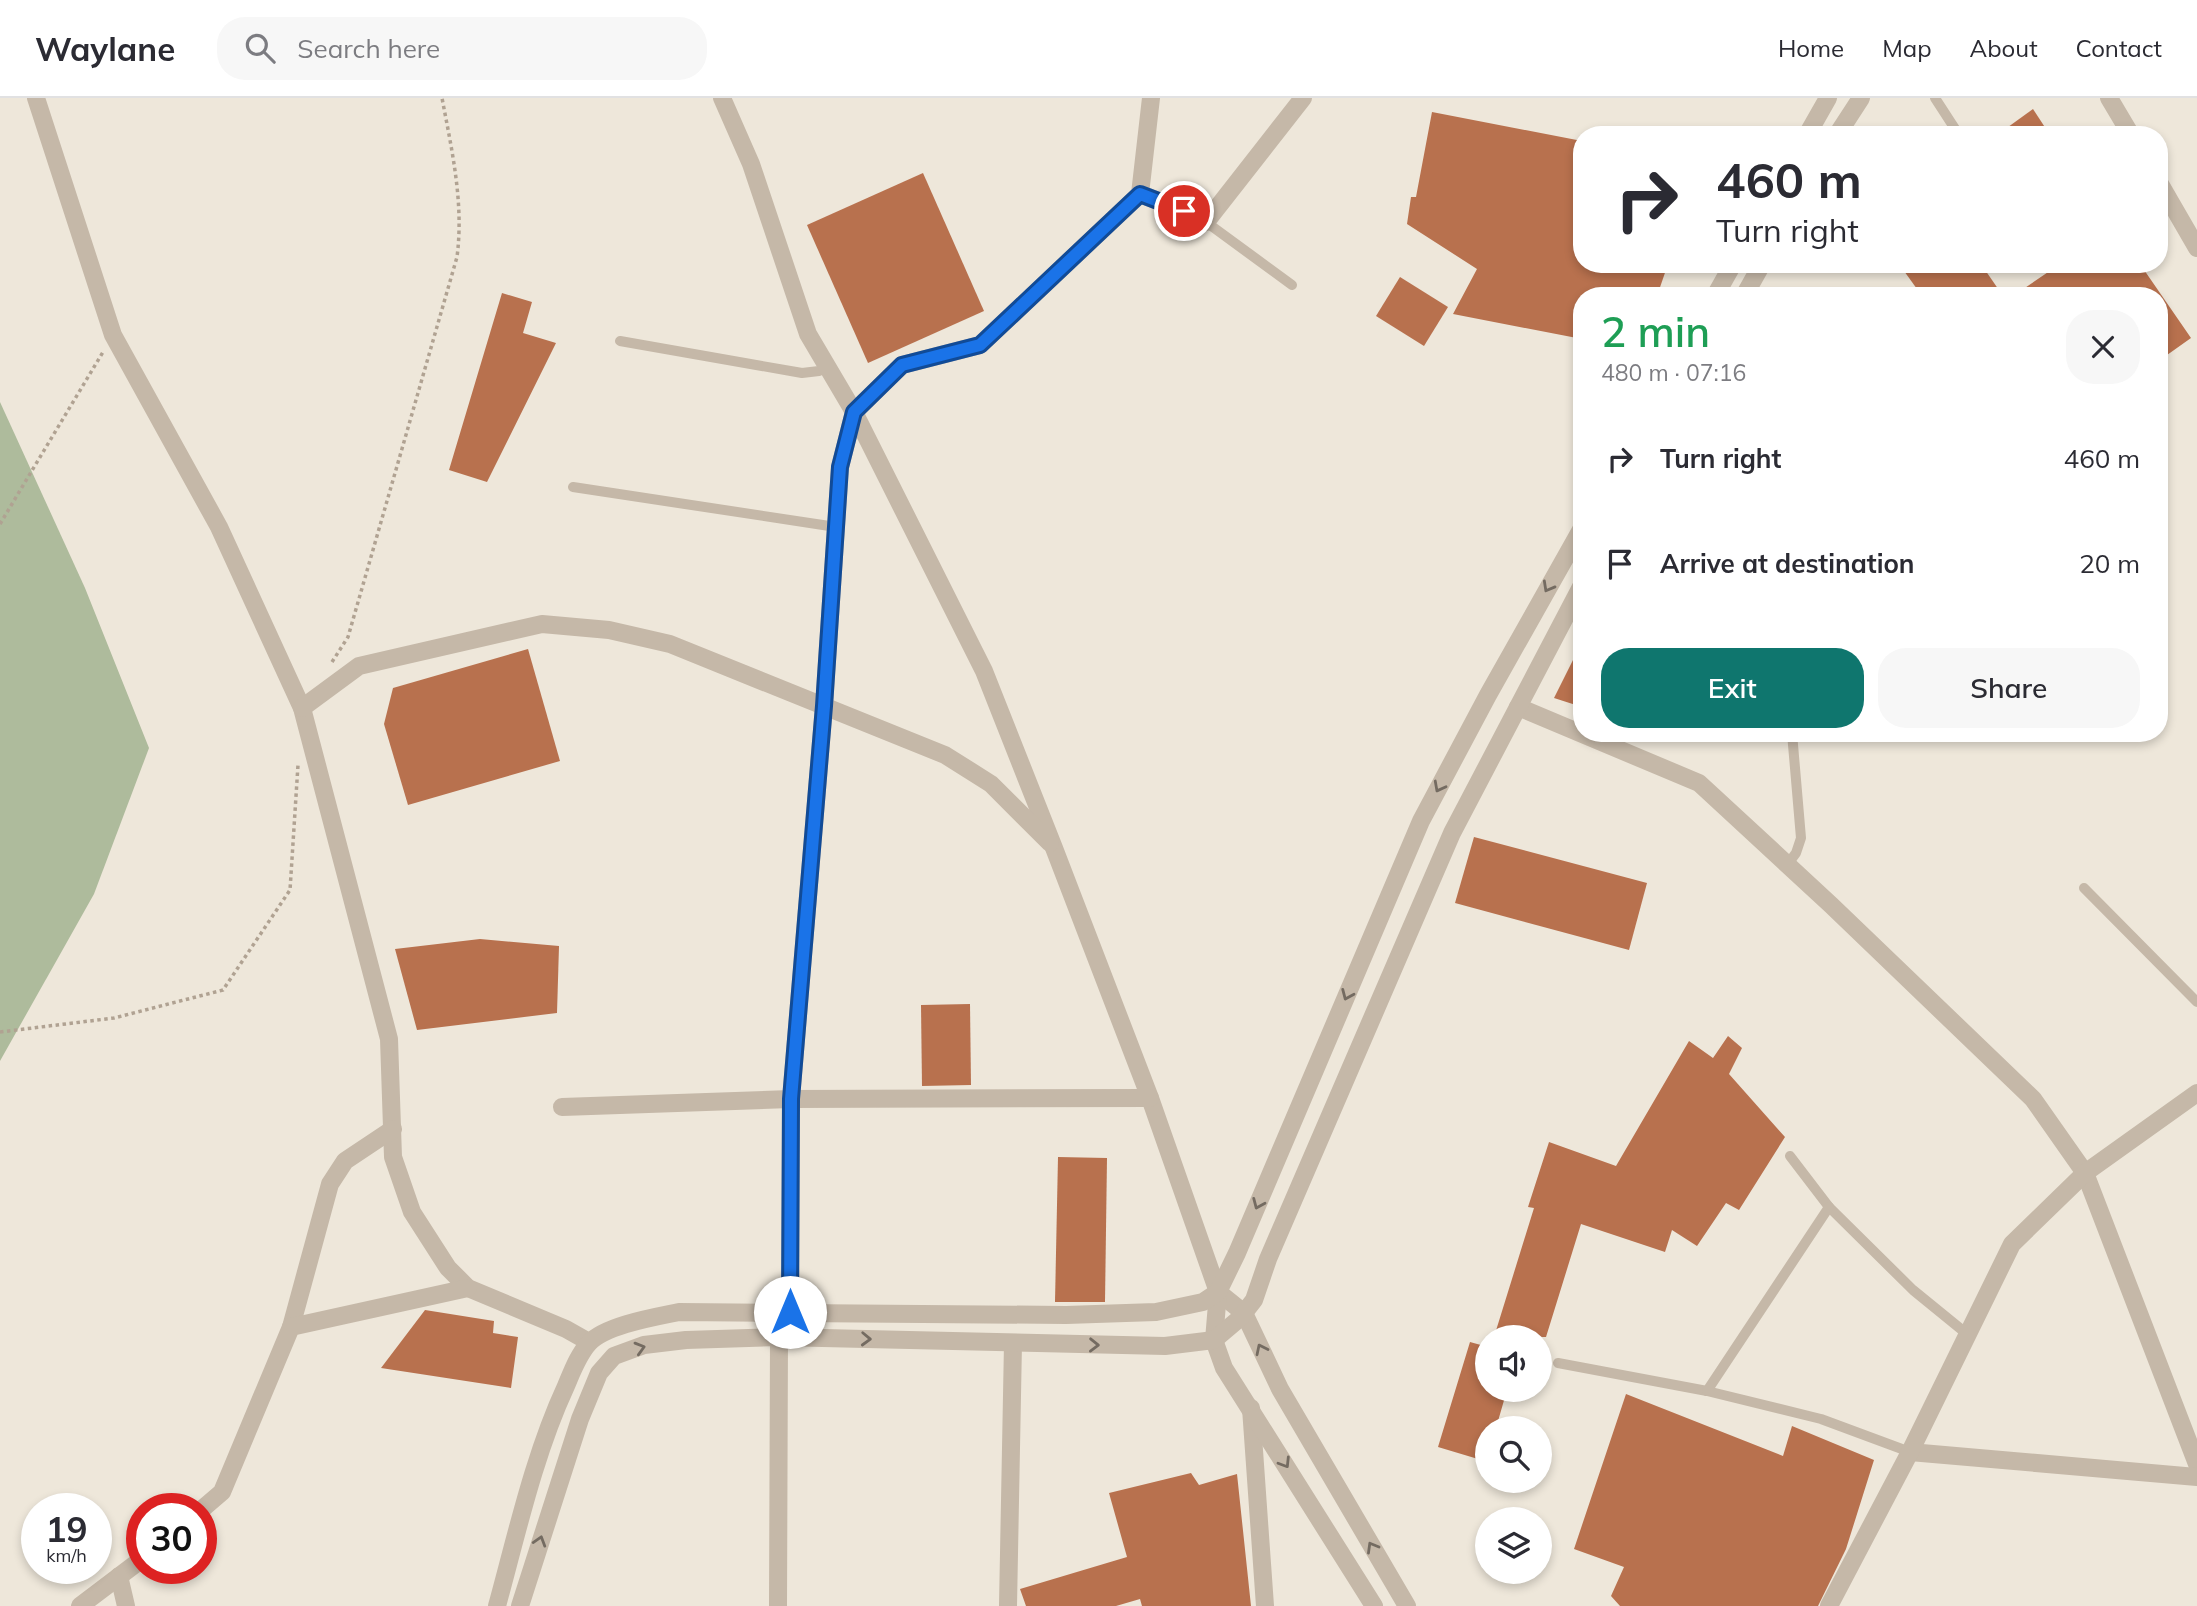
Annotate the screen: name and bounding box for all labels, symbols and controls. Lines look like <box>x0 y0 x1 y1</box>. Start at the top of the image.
search box <box>217 17 707 80</box>
text: Waylane <box>35 28 175 69</box>
icon: search <box>241 29 279 67</box>
text: Search here <box>297 32 440 65</box>
text: Home <box>1778 33 1844 63</box>
text: Map <box>1882 33 1932 63</box>
text: About <box>1970 33 2038 63</box>
text: Contact <box>2076 33 2162 63</box>
text: 460 m <box>1716 149 1862 210</box>
icon: right <box>1601 154 1692 245</box>
pin <box>1154 181 1214 241</box>
icon: arrive <box>1165 192 1203 230</box>
text: Turn right <box>1716 210 1859 250</box>
text: 2 min <box>1601 305 1710 358</box>
button: close <box>2066 310 2140 384</box>
text: 480 m · 07:16 <box>1601 358 1746 387</box>
icon: right <box>1601 440 1639 478</box>
text: Turn right <box>1660 442 1781 475</box>
text: 460 m <box>2064 442 2140 475</box>
icon: arrive <box>1601 545 1639 583</box>
text: Arrive at destination <box>1660 547 1915 580</box>
text: 20 m <box>2079 547 2140 580</box>
one-way arrow <box>1543 580 1556 593</box>
button: Exit <box>1601 648 1864 728</box>
button: Share <box>1878 648 2140 728</box>
one-way arrow <box>1434 780 1447 792</box>
one-way arrow <box>1341 987 1355 1000</box>
one-way arrow <box>1252 1197 1266 1209</box>
position arrow <box>753 1275 827 1349</box>
map controls <box>1475 1325 1552 1584</box>
button: sound <box>1475 1325 1552 1402</box>
one-way arrow <box>861 1331 872 1347</box>
one-way arrow <box>1089 1337 1099 1353</box>
one-way arrow <box>633 1341 645 1356</box>
one-way arrow <box>1255 1344 1269 1356</box>
button: search <box>1475 1416 1552 1493</box>
one-way arrow <box>1277 1456 1290 1469</box>
speed limit sign: 30 <box>126 1493 217 1584</box>
text: 19 <box>45 1507 88 1551</box>
button: layers <box>1475 1507 1552 1584</box>
one-way arrow <box>531 1535 546 1547</box>
one-way arrow <box>1368 1542 1381 1555</box>
text: km/h <box>46 1544 87 1567</box>

